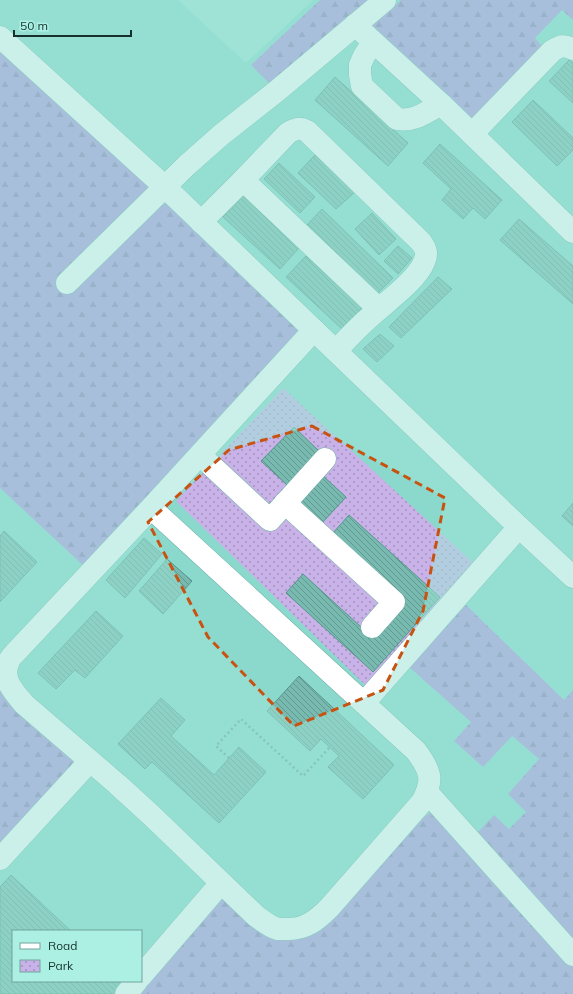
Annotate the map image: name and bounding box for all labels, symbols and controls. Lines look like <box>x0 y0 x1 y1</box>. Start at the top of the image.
scale bar <box>14 12 131 38</box>
text: 50 m <box>20 18 48 33</box>
legend <box>12 930 142 982</box>
text: Road <box>48 938 77 953</box>
text: Park <box>48 958 74 973</box>

